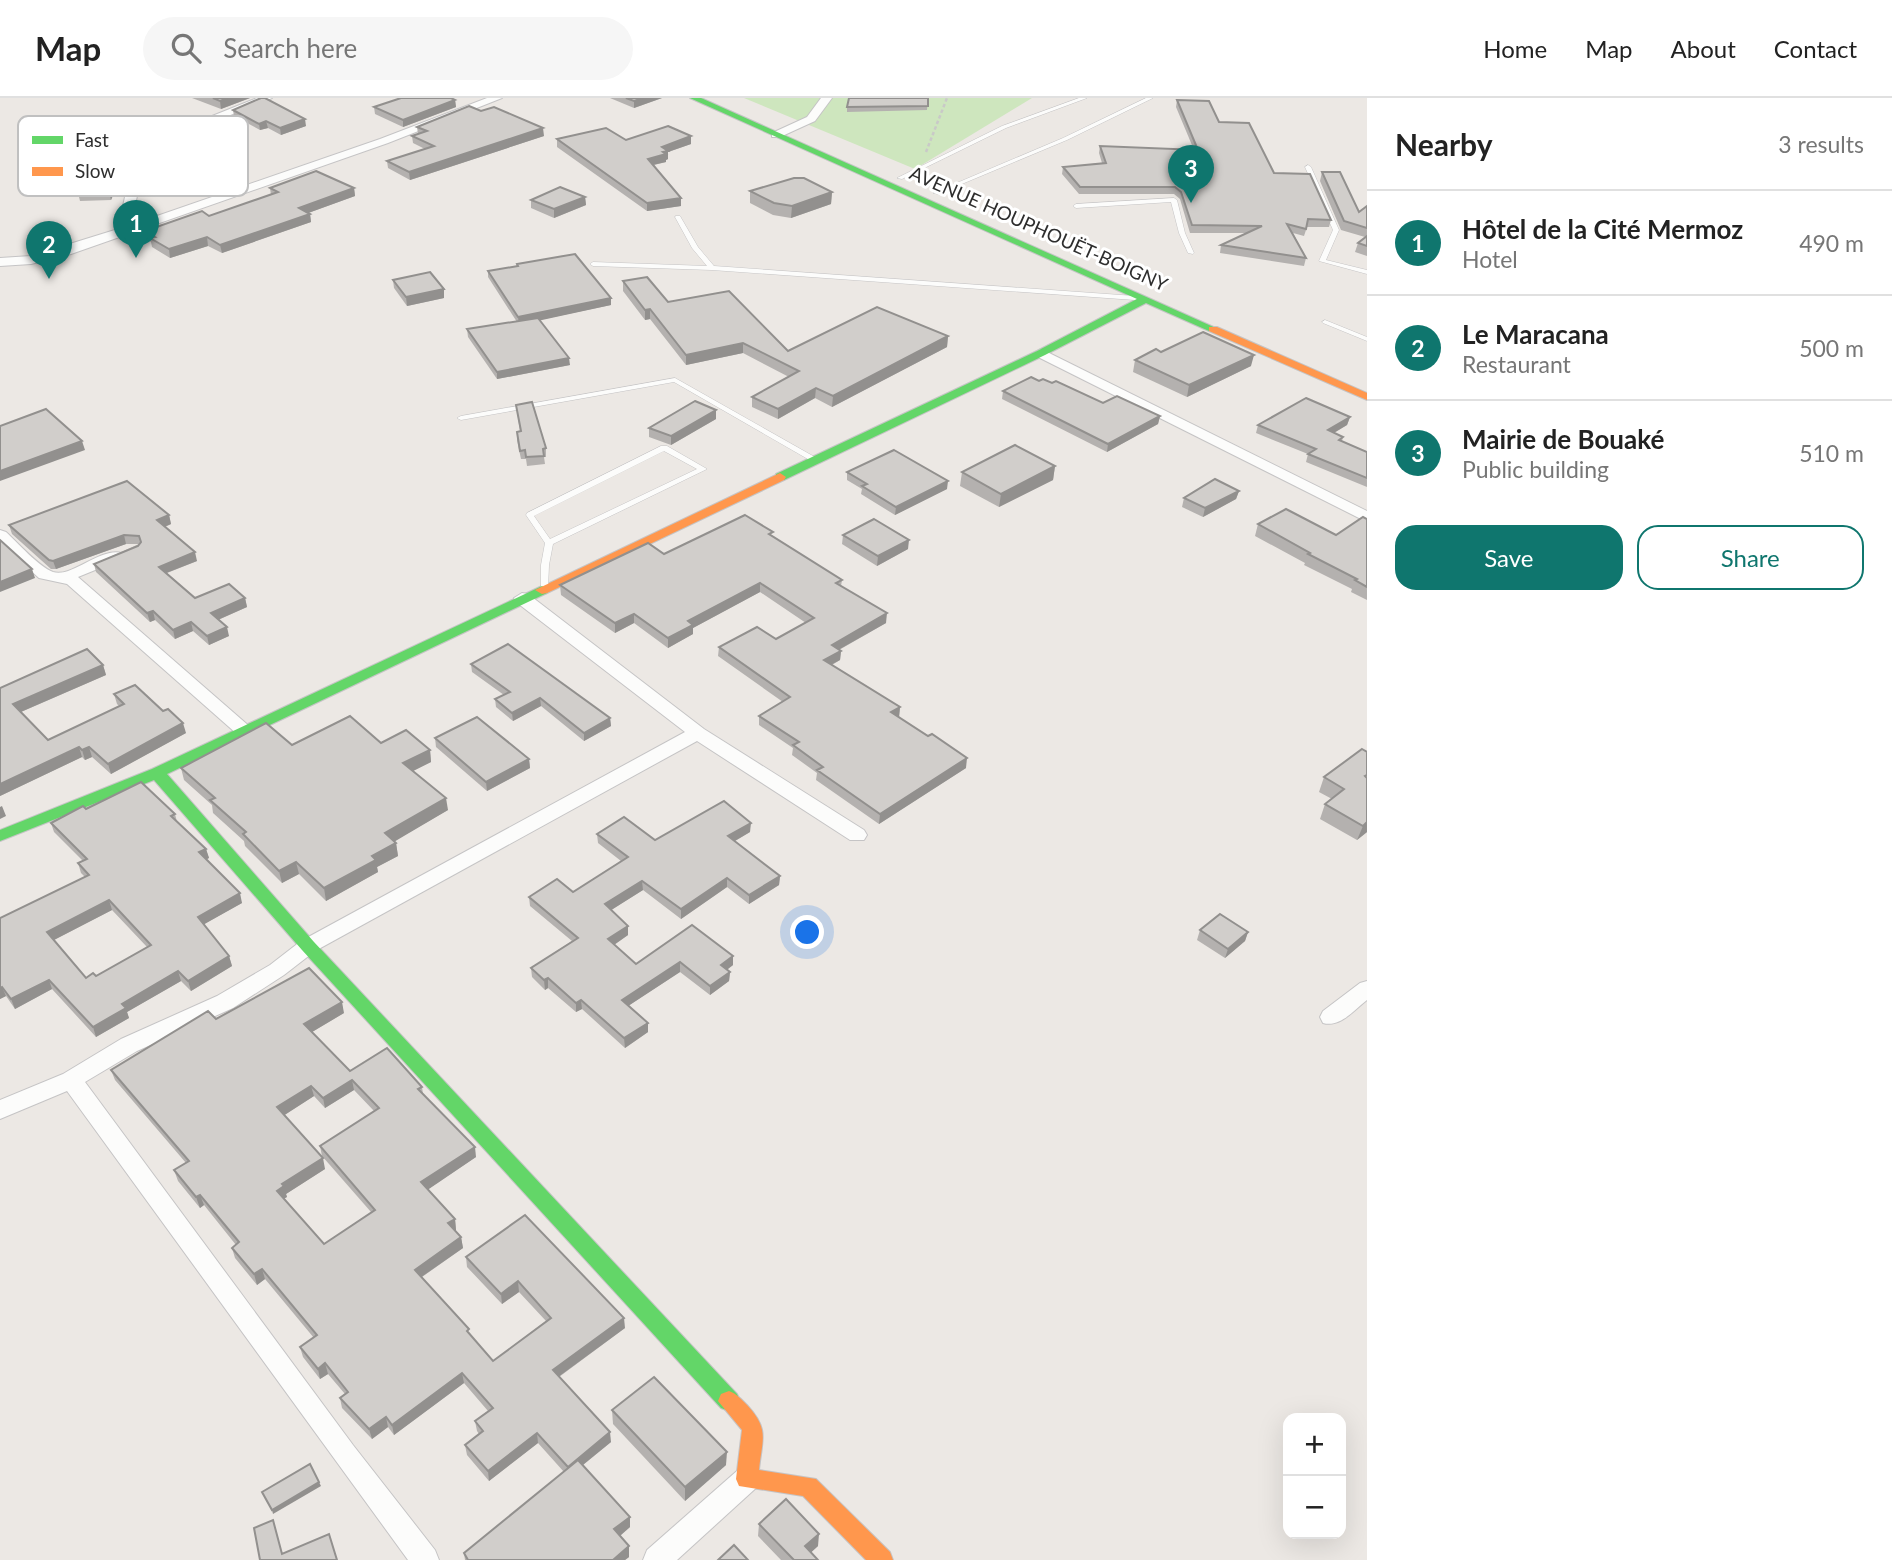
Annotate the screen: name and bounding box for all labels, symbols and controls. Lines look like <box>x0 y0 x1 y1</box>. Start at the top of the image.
search box <box>143 17 633 80</box>
text: Map <box>35 28 101 68</box>
icon: search <box>167 29 205 67</box>
text: Search here <box>223 32 357 64</box>
text: Home <box>1483 34 1547 63</box>
text: Map <box>1585 34 1633 63</box>
text: About <box>1671 34 1736 63</box>
text: Contact <box>1774 34 1857 63</box>
legend <box>18 116 248 196</box>
text: Nearby <box>1395 126 1493 162</box>
text: Fast <box>75 128 109 151</box>
text: 3 results <box>1778 130 1864 158</box>
pin: 3 <box>1168 145 1214 203</box>
text: Slow <box>75 159 115 182</box>
street label: AVENUE HOUPHOUËT-BOIGNY <box>906 161 1172 295</box>
pin: 1 <box>113 200 159 258</box>
text: Hôtel de la Cité Mermoz <box>1462 213 1743 245</box>
pin: 2 <box>26 221 72 279</box>
text: 1 <box>1411 229 1425 257</box>
text: 490 m <box>1799 229 1864 257</box>
text: Hotel <box>1462 245 1518 273</box>
text: Le Maracana <box>1462 318 1609 350</box>
text: 2 <box>1411 334 1425 362</box>
text: 500 m <box>1799 334 1864 362</box>
text: Restaurant <box>1462 350 1571 378</box>
text: Mairie de Bouaké <box>1462 423 1664 455</box>
text: 3 <box>1411 439 1425 467</box>
text: 510 m <box>1799 439 1864 467</box>
text: Public building <box>1462 455 1609 483</box>
button: Save <box>1395 525 1623 590</box>
button: Share <box>1637 525 1864 590</box>
your location <box>790 915 824 949</box>
map controls <box>1283 1413 1346 1539</box>
button: + <box>1283 1413 1346 1476</box>
button: − <box>1283 1476 1346 1539</box>

